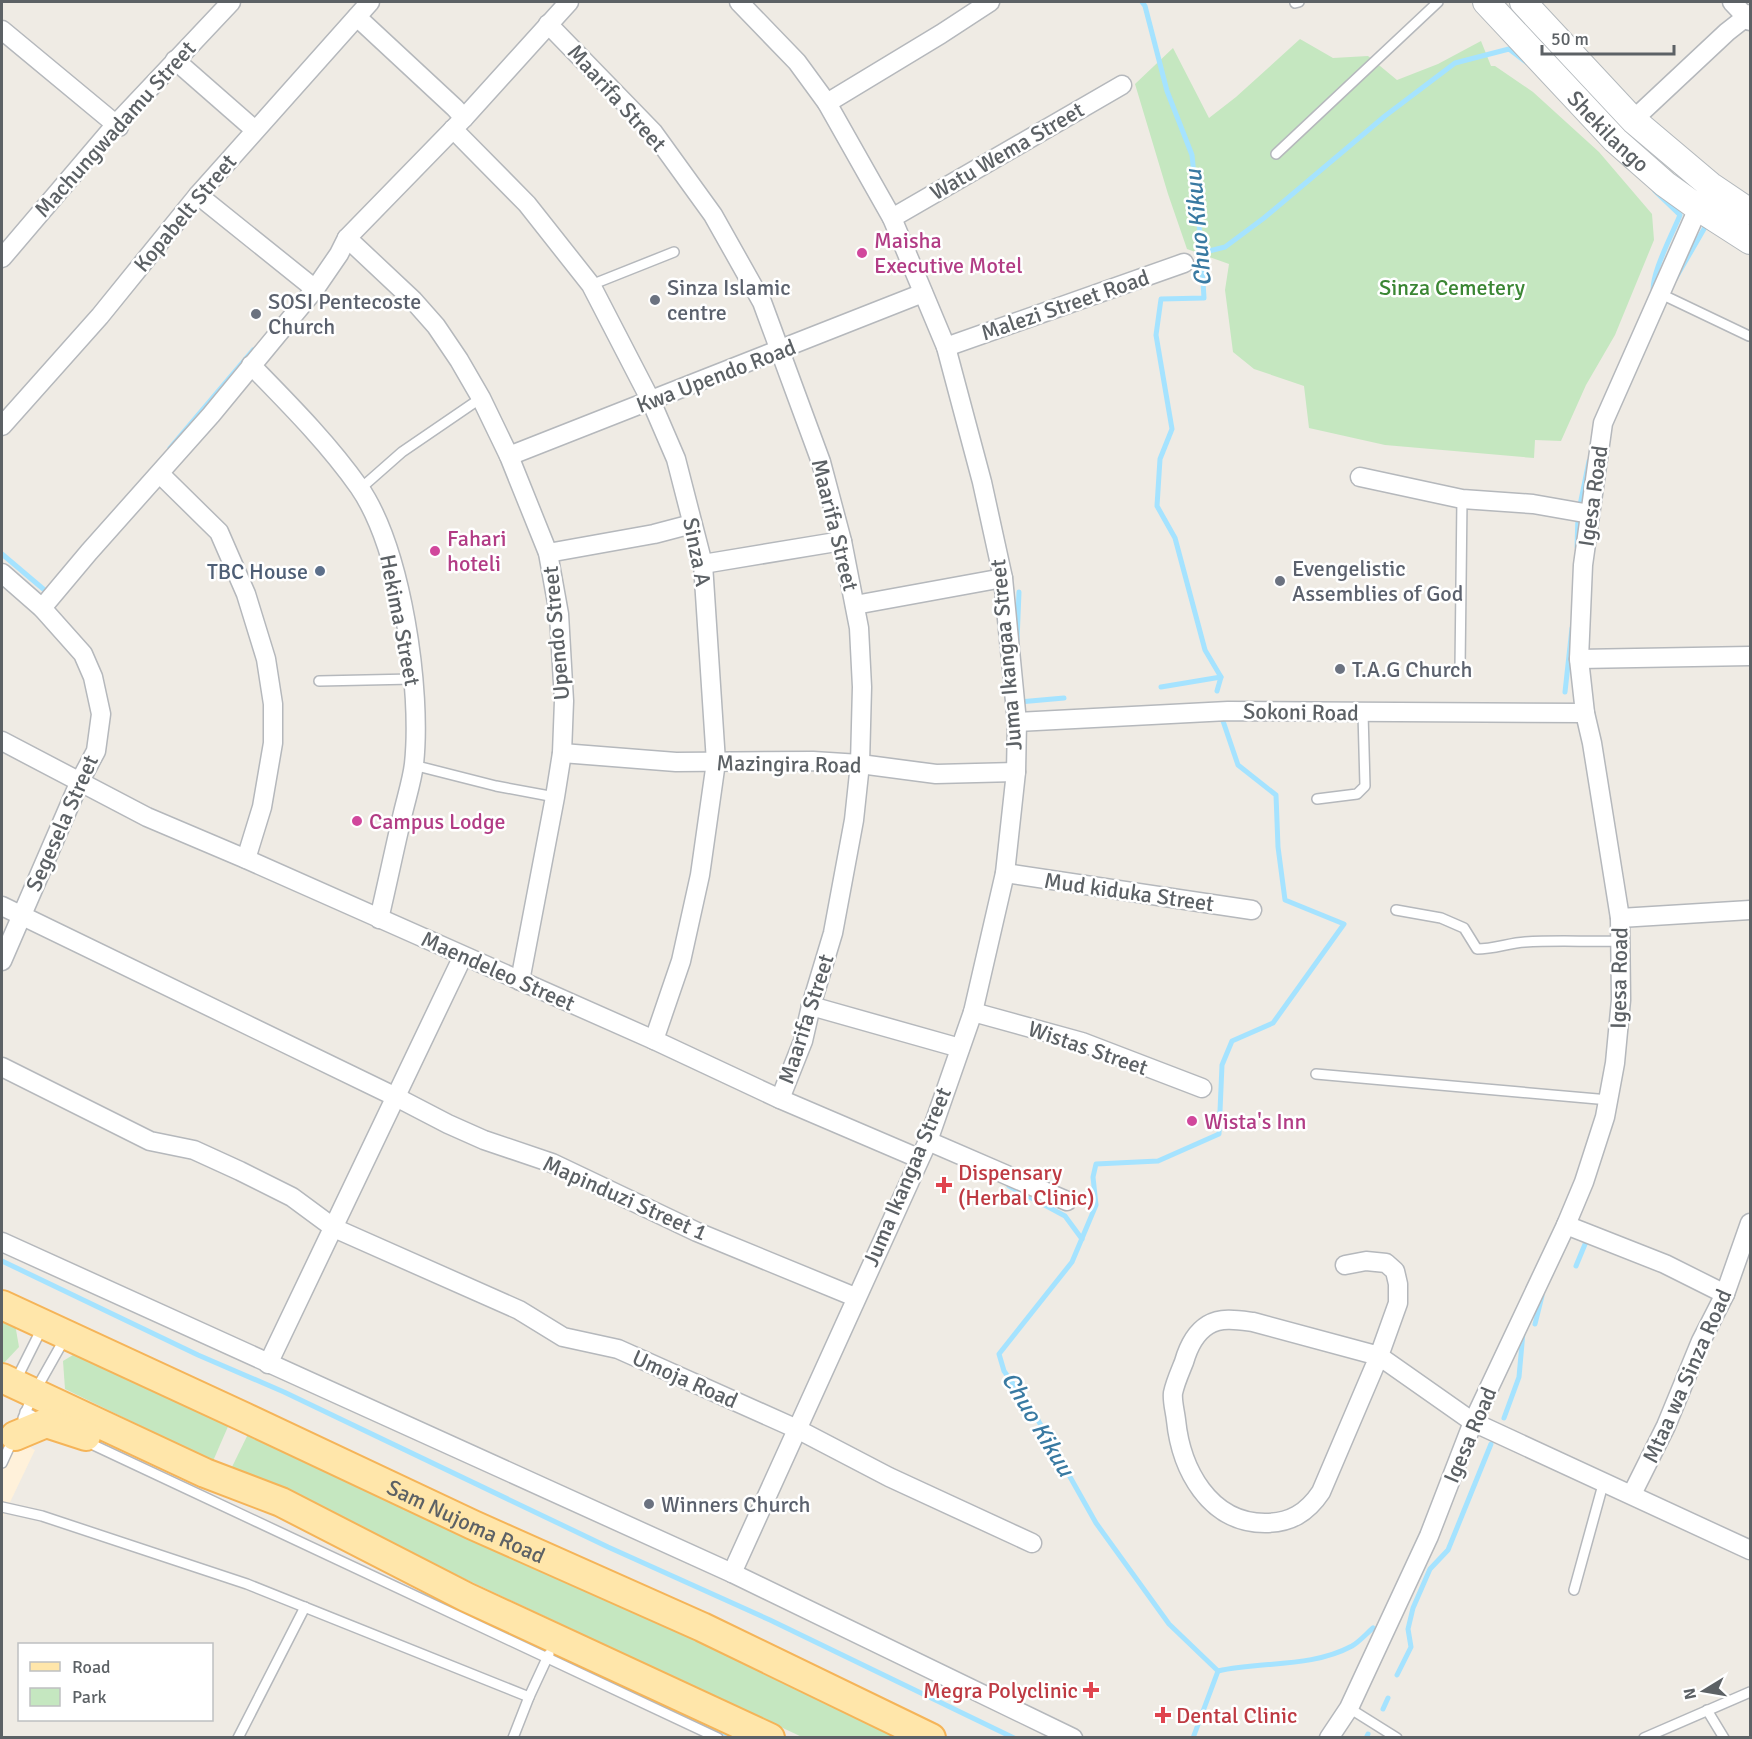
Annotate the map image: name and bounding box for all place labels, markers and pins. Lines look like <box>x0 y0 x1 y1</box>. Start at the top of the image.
place label: Maisha Executive Motel <box>874 227 1023 279</box>
marker: Maisha Executive Motel <box>855 246 869 260</box>
place label: Sinza Islamic centre <box>667 274 791 326</box>
place label: SOSI Pentecoste Church <box>268 288 421 340</box>
marker: Sinza Islamic centre <box>648 293 662 307</box>
marker: SOSI Pentecoste Church <box>249 307 263 321</box>
place label: Fahari hoteli <box>447 525 506 577</box>
marker: Fahari hoteli <box>428 544 442 558</box>
place label: Evengelistic Assemblies of God <box>1292 555 1463 607</box>
place label: TBC House <box>207 558 308 585</box>
marker: TBC House <box>313 564 327 578</box>
marker: Evengelistic Assemblies of God <box>1273 574 1287 588</box>
place label: T.A.G Church <box>1352 656 1472 683</box>
marker: T.A.G Church <box>1333 662 1347 676</box>
place label: Campus Lodge <box>369 808 506 835</box>
marker: Campus Lodge <box>350 814 364 828</box>
place label: Wista's Inn <box>1204 1108 1307 1135</box>
marker: Wista's Inn <box>1185 1114 1199 1128</box>
place label: Dispensary (Herbal Clinic) <box>958 1159 1095 1211</box>
marker: Dispensary (Herbal Clinic) <box>935 1176 953 1194</box>
place label: Winners Church <box>661 1491 811 1518</box>
marker: Winners Church <box>642 1497 656 1511</box>
place label: Megra Polyclinic <box>923 1677 1078 1704</box>
marker: Megra Polyclinic <box>1082 1681 1100 1699</box>
place label: Dental Clinic <box>1176 1702 1297 1729</box>
marker: Dental Clinic <box>1154 1706 1172 1724</box>

